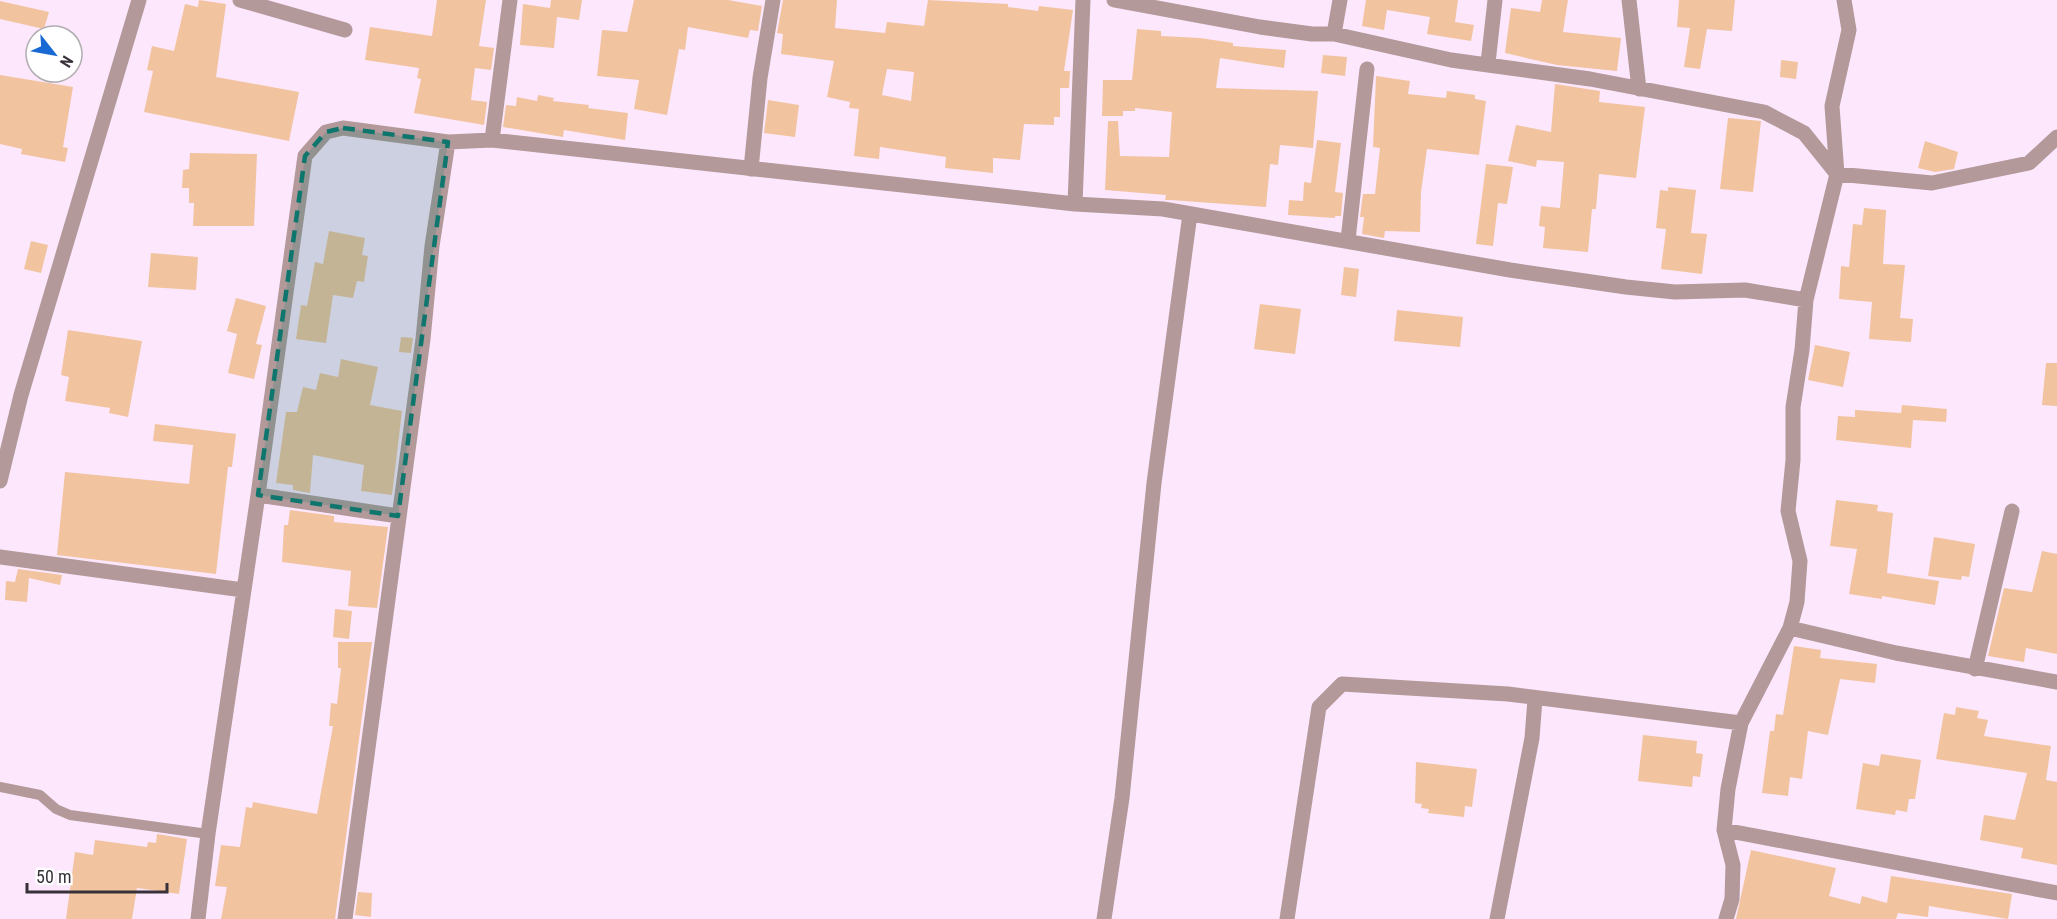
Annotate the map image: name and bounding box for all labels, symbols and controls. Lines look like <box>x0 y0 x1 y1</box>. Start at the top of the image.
north arrow <box>24 24 84 84</box>
text: N <box>56 52 77 71</box>
scale bar <box>27 856 166 894</box>
text: 50 m <box>36 866 71 887</box>

